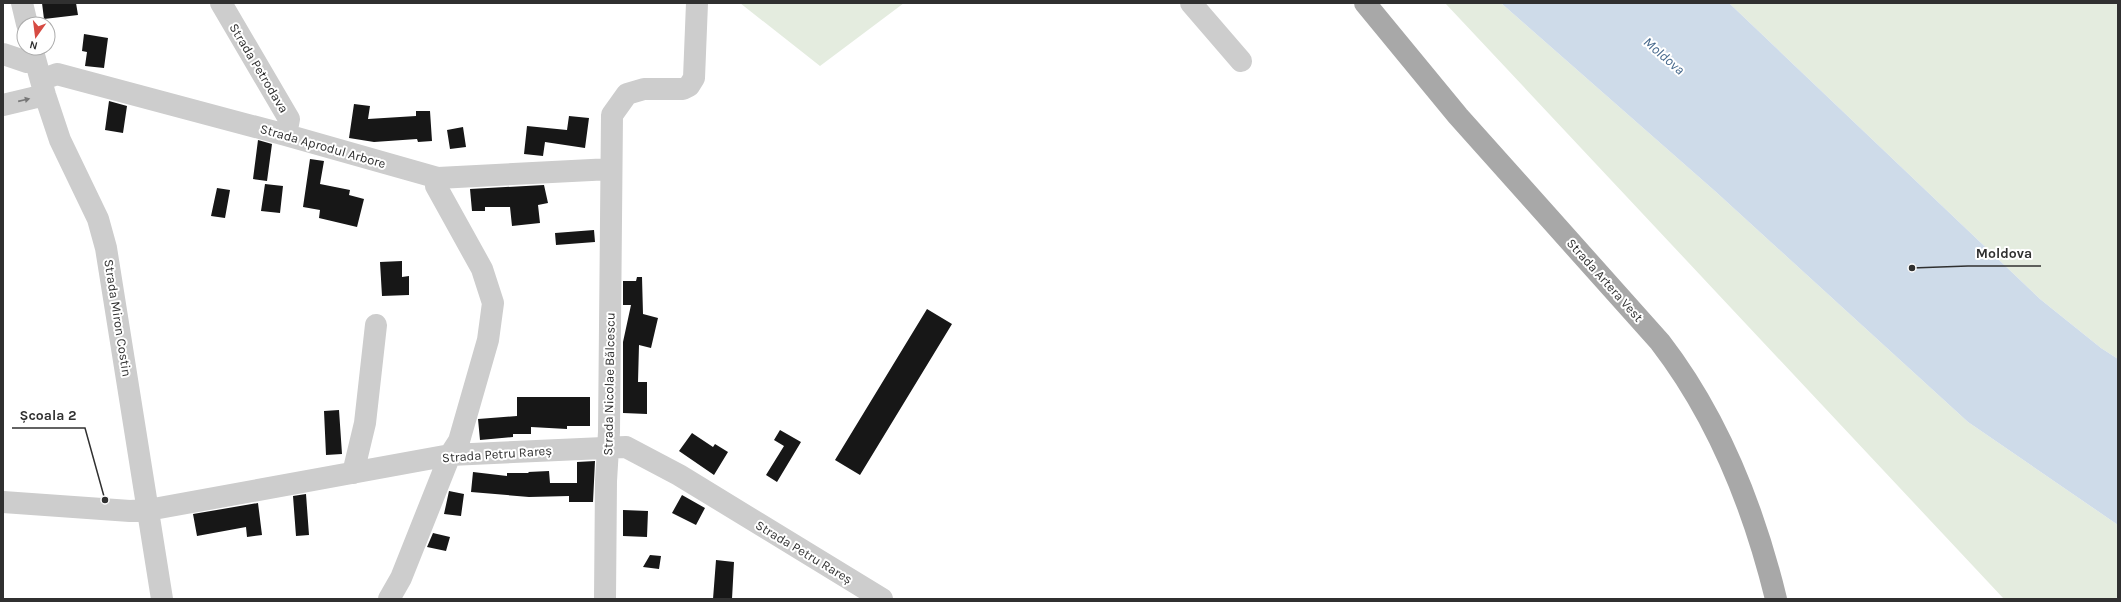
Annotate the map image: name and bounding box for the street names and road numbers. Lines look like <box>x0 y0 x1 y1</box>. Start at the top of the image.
street label: Strada Petrodava <box>226 21 292 115</box>
street label: Strada Aprodul Arbore <box>258 121 388 171</box>
street label: Strada Artera Vest <box>1564 235 1646 325</box>
street label: Strada Miron Costin <box>101 258 135 378</box>
street label: Strada Nicolae Bălcescu <box>600 312 618 456</box>
street label: Strada Petru Rareș <box>441 443 553 465</box>
street label: Strada Petru Rareș <box>753 517 855 587</box>

